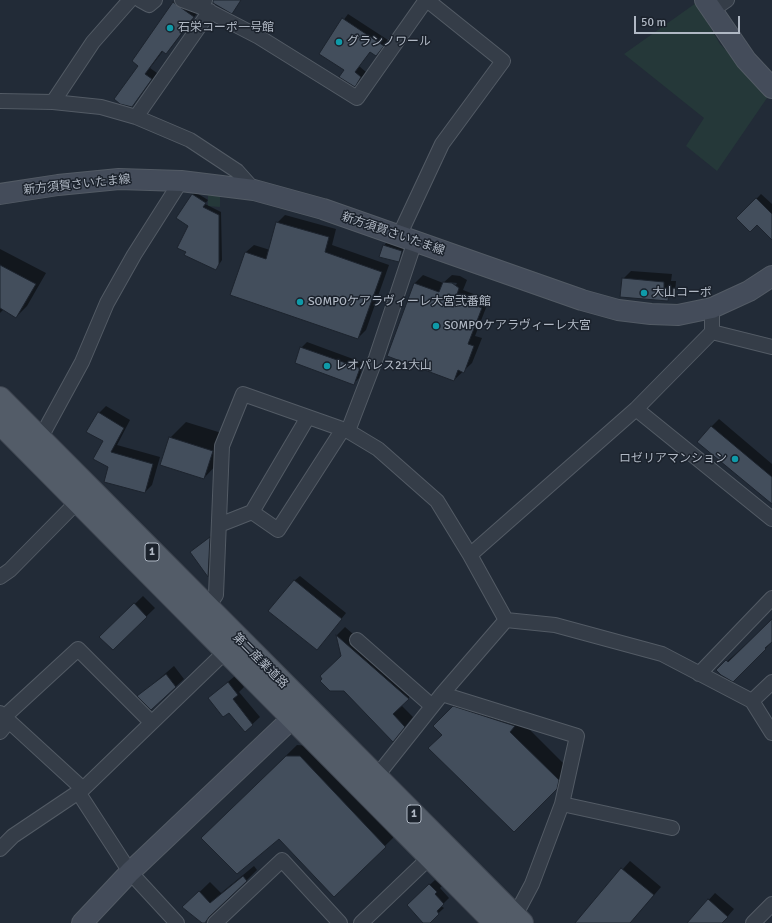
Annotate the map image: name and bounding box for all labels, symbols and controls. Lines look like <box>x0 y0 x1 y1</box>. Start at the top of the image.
scale bar <box>636 8 742 34</box>
text: 50 m <box>641 15 666 30</box>
place label: 石栄コーポ一号館 <box>178 21 274 35</box>
marker: 石栄コーポ一号館 <box>165 23 175 33</box>
place label: グランノワール <box>347 35 431 49</box>
marker: グランノワール <box>334 37 344 47</box>
street label: 新方須賀さいたま線 <box>23 172 131 198</box>
street label: 新方須賀さいたま線 <box>340 210 446 258</box>
place label: 大山コーポ <box>652 286 712 300</box>
marker: 大山コーポ <box>639 288 649 298</box>
place label: SOMPOケアラヴィーレ大宮弐番館 <box>308 295 491 309</box>
marker: SOMPOケアラヴィーレ大宮弐番館 <box>295 297 305 307</box>
place label: SOMPOケアラヴィーレ大宮 <box>444 319 591 333</box>
marker: SOMPOケアラヴィーレ大宮 <box>431 321 441 331</box>
place label: レオパレス21大山 <box>335 359 432 373</box>
marker: レオパレス21大山 <box>322 361 332 371</box>
place label: ロゼリアマンション <box>619 452 727 466</box>
marker: ロゼリアマンション <box>730 454 740 464</box>
road number: 1 <box>145 543 159 561</box>
street label: 第二産業道路 <box>229 630 291 692</box>
road number: 1 <box>407 805 421 823</box>

